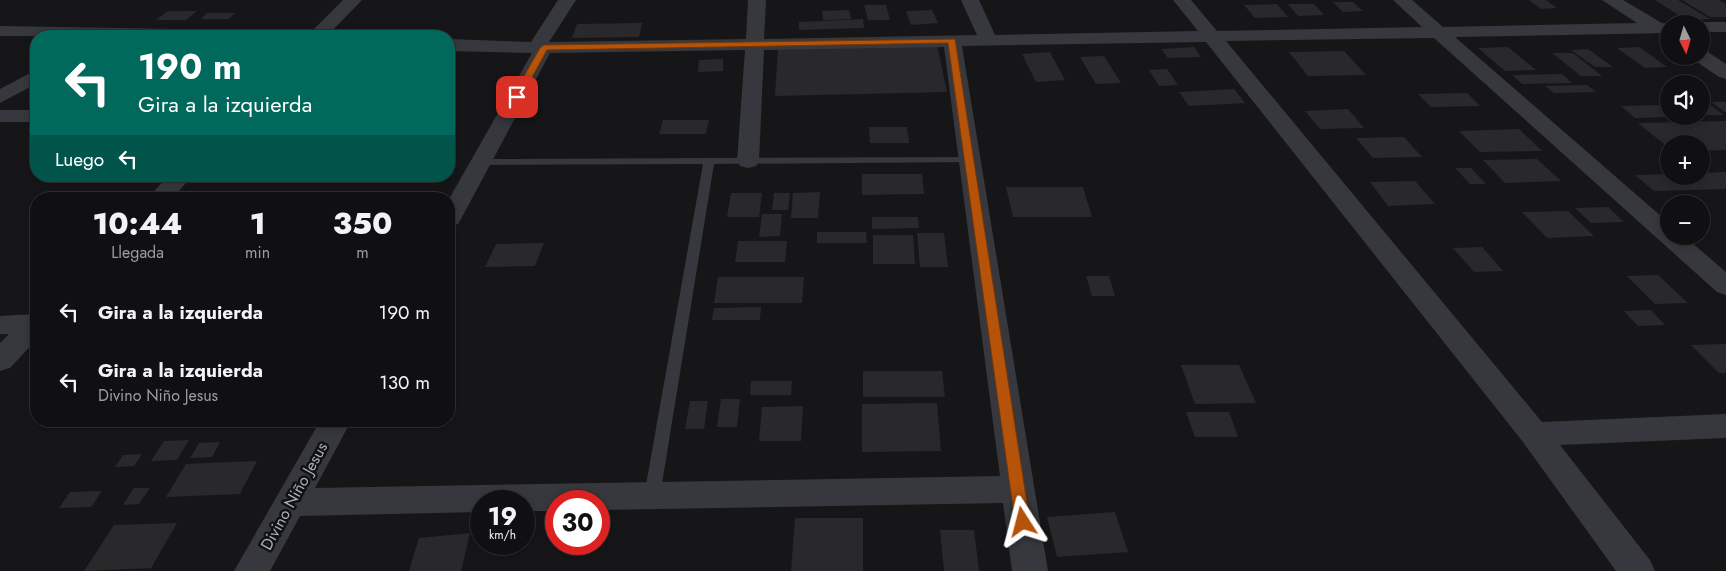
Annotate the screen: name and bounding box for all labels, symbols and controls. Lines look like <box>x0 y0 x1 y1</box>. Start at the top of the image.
north arrow <box>1660 15 1710 65</box>
map controls <box>1660 15 1710 245</box>
text: 190 m <box>138 42 242 92</box>
icon: left <box>55 50 120 115</box>
button: sound <box>1660 75 1710 125</box>
pin <box>496 76 538 118</box>
icon: arrive <box>503 83 531 111</box>
text: Gira a la izquierda <box>138 88 312 120</box>
button: + <box>1660 135 1710 185</box>
icon: left <box>114 145 142 173</box>
text: Luego <box>55 146 104 173</box>
button: − <box>1660 195 1710 245</box>
text: 10:44 <box>93 202 183 245</box>
text: 1 <box>250 202 266 245</box>
text: 350 <box>333 202 392 245</box>
text: Llegada <box>111 241 164 264</box>
text: min <box>245 241 270 264</box>
text: m <box>356 241 369 264</box>
icon: left <box>55 298 83 326</box>
text: Gira a la izquierda <box>98 299 263 326</box>
text: 190 m <box>379 299 430 326</box>
text: Gira a la izquierda <box>98 357 263 384</box>
icon: left <box>55 368 83 396</box>
text: 130 m <box>379 369 430 396</box>
text: Divino Niño Jesus <box>98 384 218 407</box>
street label: Divino Niño Jesus <box>255 438 333 554</box>
speed limit sign: 30 <box>545 490 610 555</box>
position arrow <box>996 495 1048 547</box>
text: 19 <box>488 498 517 534</box>
text: km/h <box>489 526 516 544</box>

